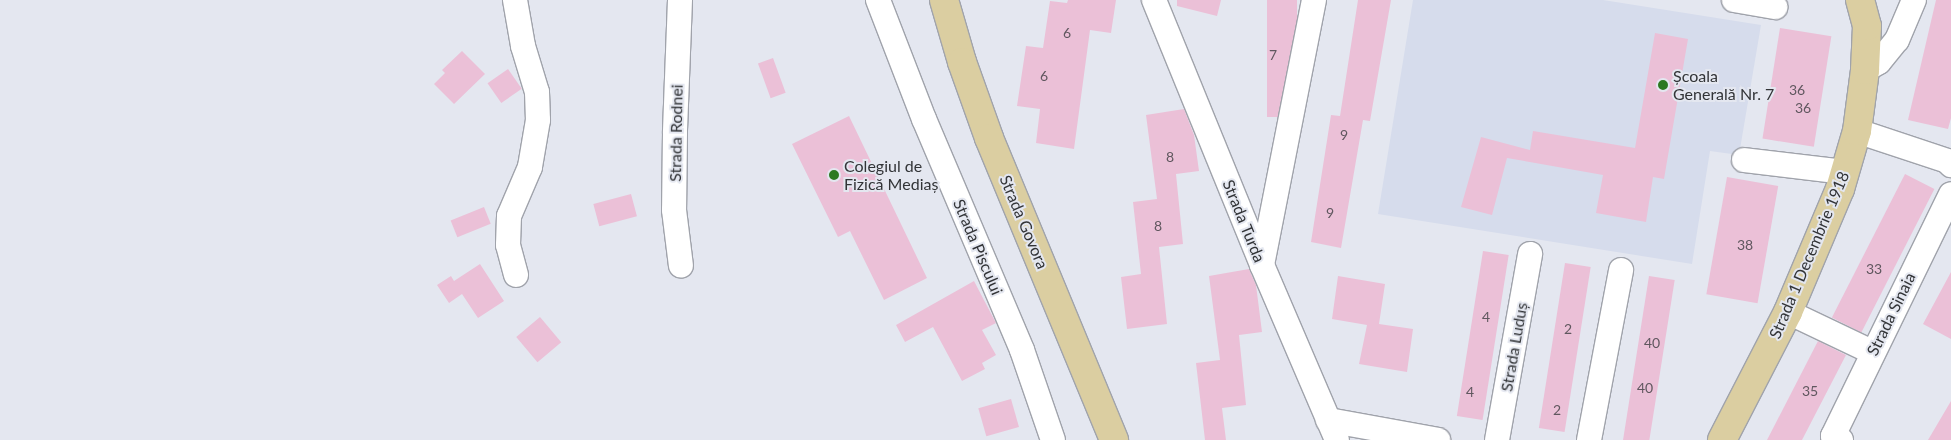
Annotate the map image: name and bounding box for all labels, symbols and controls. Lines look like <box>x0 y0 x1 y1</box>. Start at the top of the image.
house number: 6 <box>1063 25 1071 41</box>
house number: 7 <box>1269 47 1277 63</box>
place label: Școala Generală Nr. 7 <box>1673 66 1774 104</box>
house number: 6 <box>1040 68 1048 84</box>
marker: Școala Generală Nr. 7 <box>1657 79 1669 91</box>
house number: 36 <box>1789 82 1805 98</box>
street label: Strada Rodnei <box>666 84 686 182</box>
house number: 36 <box>1795 100 1811 116</box>
house number: 9 <box>1340 127 1348 143</box>
house number: 8 <box>1166 149 1174 165</box>
place label: Colegiul de Fizică Mediaș <box>844 156 938 194</box>
street label: Strada 1 Decembrie 1918 <box>1765 168 1853 342</box>
marker: Colegiul de Fizică Mediaș <box>828 169 840 181</box>
street label: Strada Govora <box>996 172 1052 272</box>
street label: Strada Turda <box>1219 177 1269 265</box>
street label: Strada Piscului <box>949 196 1007 298</box>
house number: 9 <box>1326 205 1334 221</box>
house number: 8 <box>1154 218 1162 234</box>
house number: 38 <box>1737 237 1753 253</box>
house number: 33 <box>1866 261 1882 277</box>
street label: Strada Sinaia <box>1863 269 1919 359</box>
street label: Strada Luduș <box>1497 301 1531 393</box>
house number: 4 <box>1482 309 1490 325</box>
house number: 2 <box>1564 321 1572 337</box>
house number: 40 <box>1644 335 1660 351</box>
house number: 40 <box>1637 380 1653 396</box>
house number: 35 <box>1802 383 1818 399</box>
house number: 4 <box>1466 384 1474 400</box>
house number: 2 <box>1553 402 1561 418</box>

